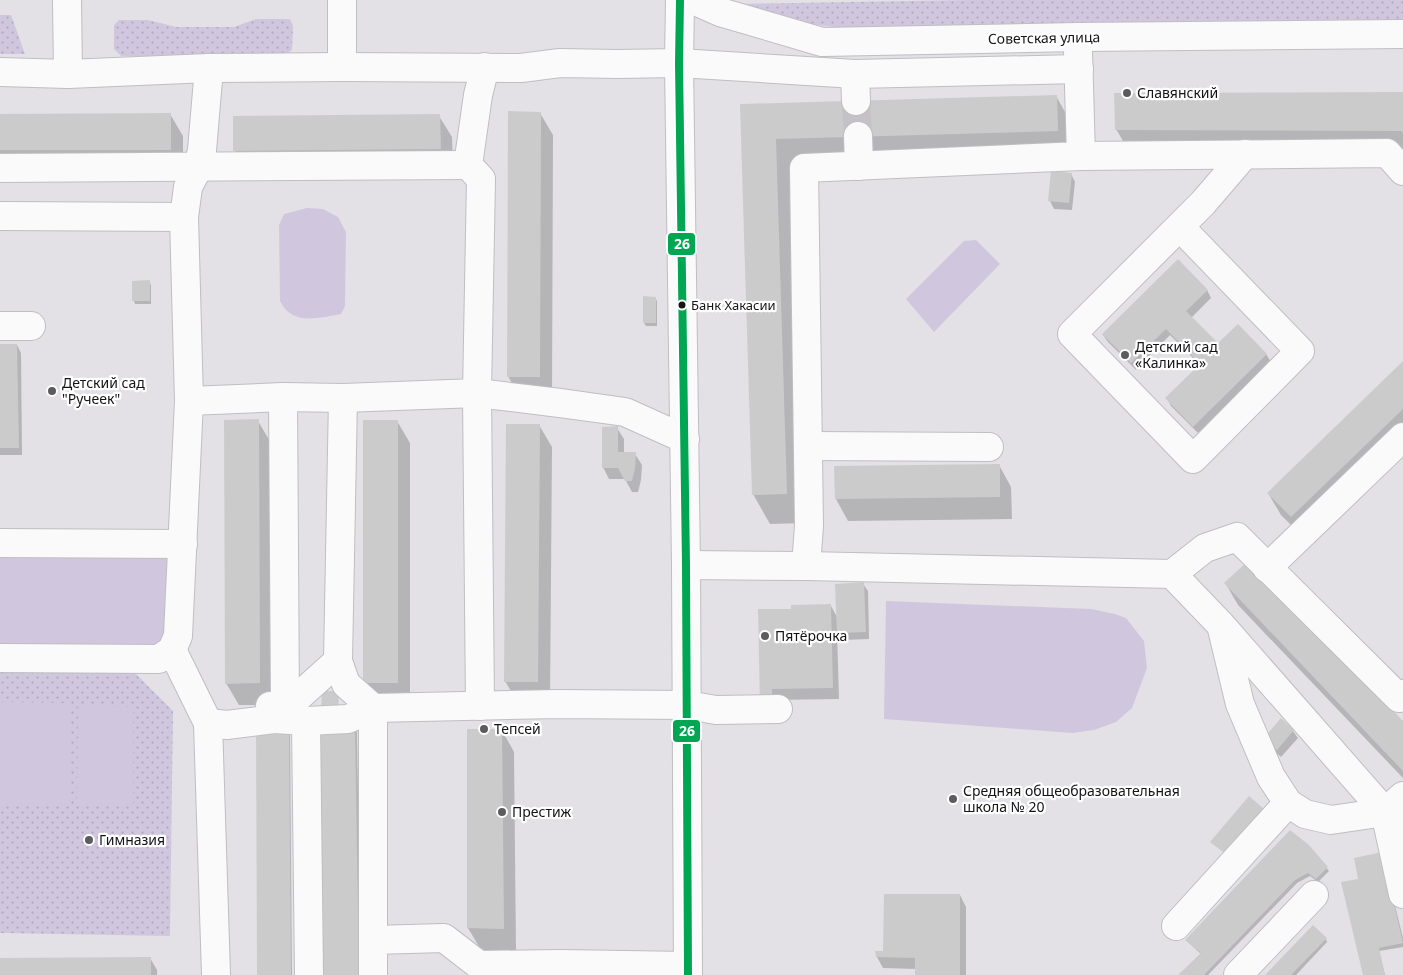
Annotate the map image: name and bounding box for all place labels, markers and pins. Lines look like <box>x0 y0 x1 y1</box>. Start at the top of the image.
place label: Славянский <box>1137 83 1218 102</box>
marker: Славянский <box>1121 87 1133 99</box>
place label: Банк Хакасии <box>691 296 776 314</box>
marker: Банк Хакасии <box>677 300 687 310</box>
place label: Детский сад «Калинка» <box>1135 337 1218 372</box>
marker: Детский сад «Калинка» <box>1119 349 1131 361</box>
place label: Детский сад "Ручеек" <box>62 373 145 408</box>
marker: Детский сад "Ручеек" <box>46 385 58 397</box>
place label: Пятёрочка <box>775 626 847 645</box>
marker: Пятёрочка <box>759 630 771 642</box>
place label: Тепсей <box>494 719 541 738</box>
marker: Тепсей <box>478 723 490 735</box>
place label: Средняя общеобразовательная школа № 20 <box>963 781 1180 816</box>
marker: Средняя общеобразовательная школа № 20 <box>947 793 959 805</box>
place label: Престиж <box>512 802 572 821</box>
marker: Престиж <box>496 806 508 818</box>
place label: Гимназия <box>99 830 165 849</box>
marker: Гимназия <box>83 834 95 846</box>

